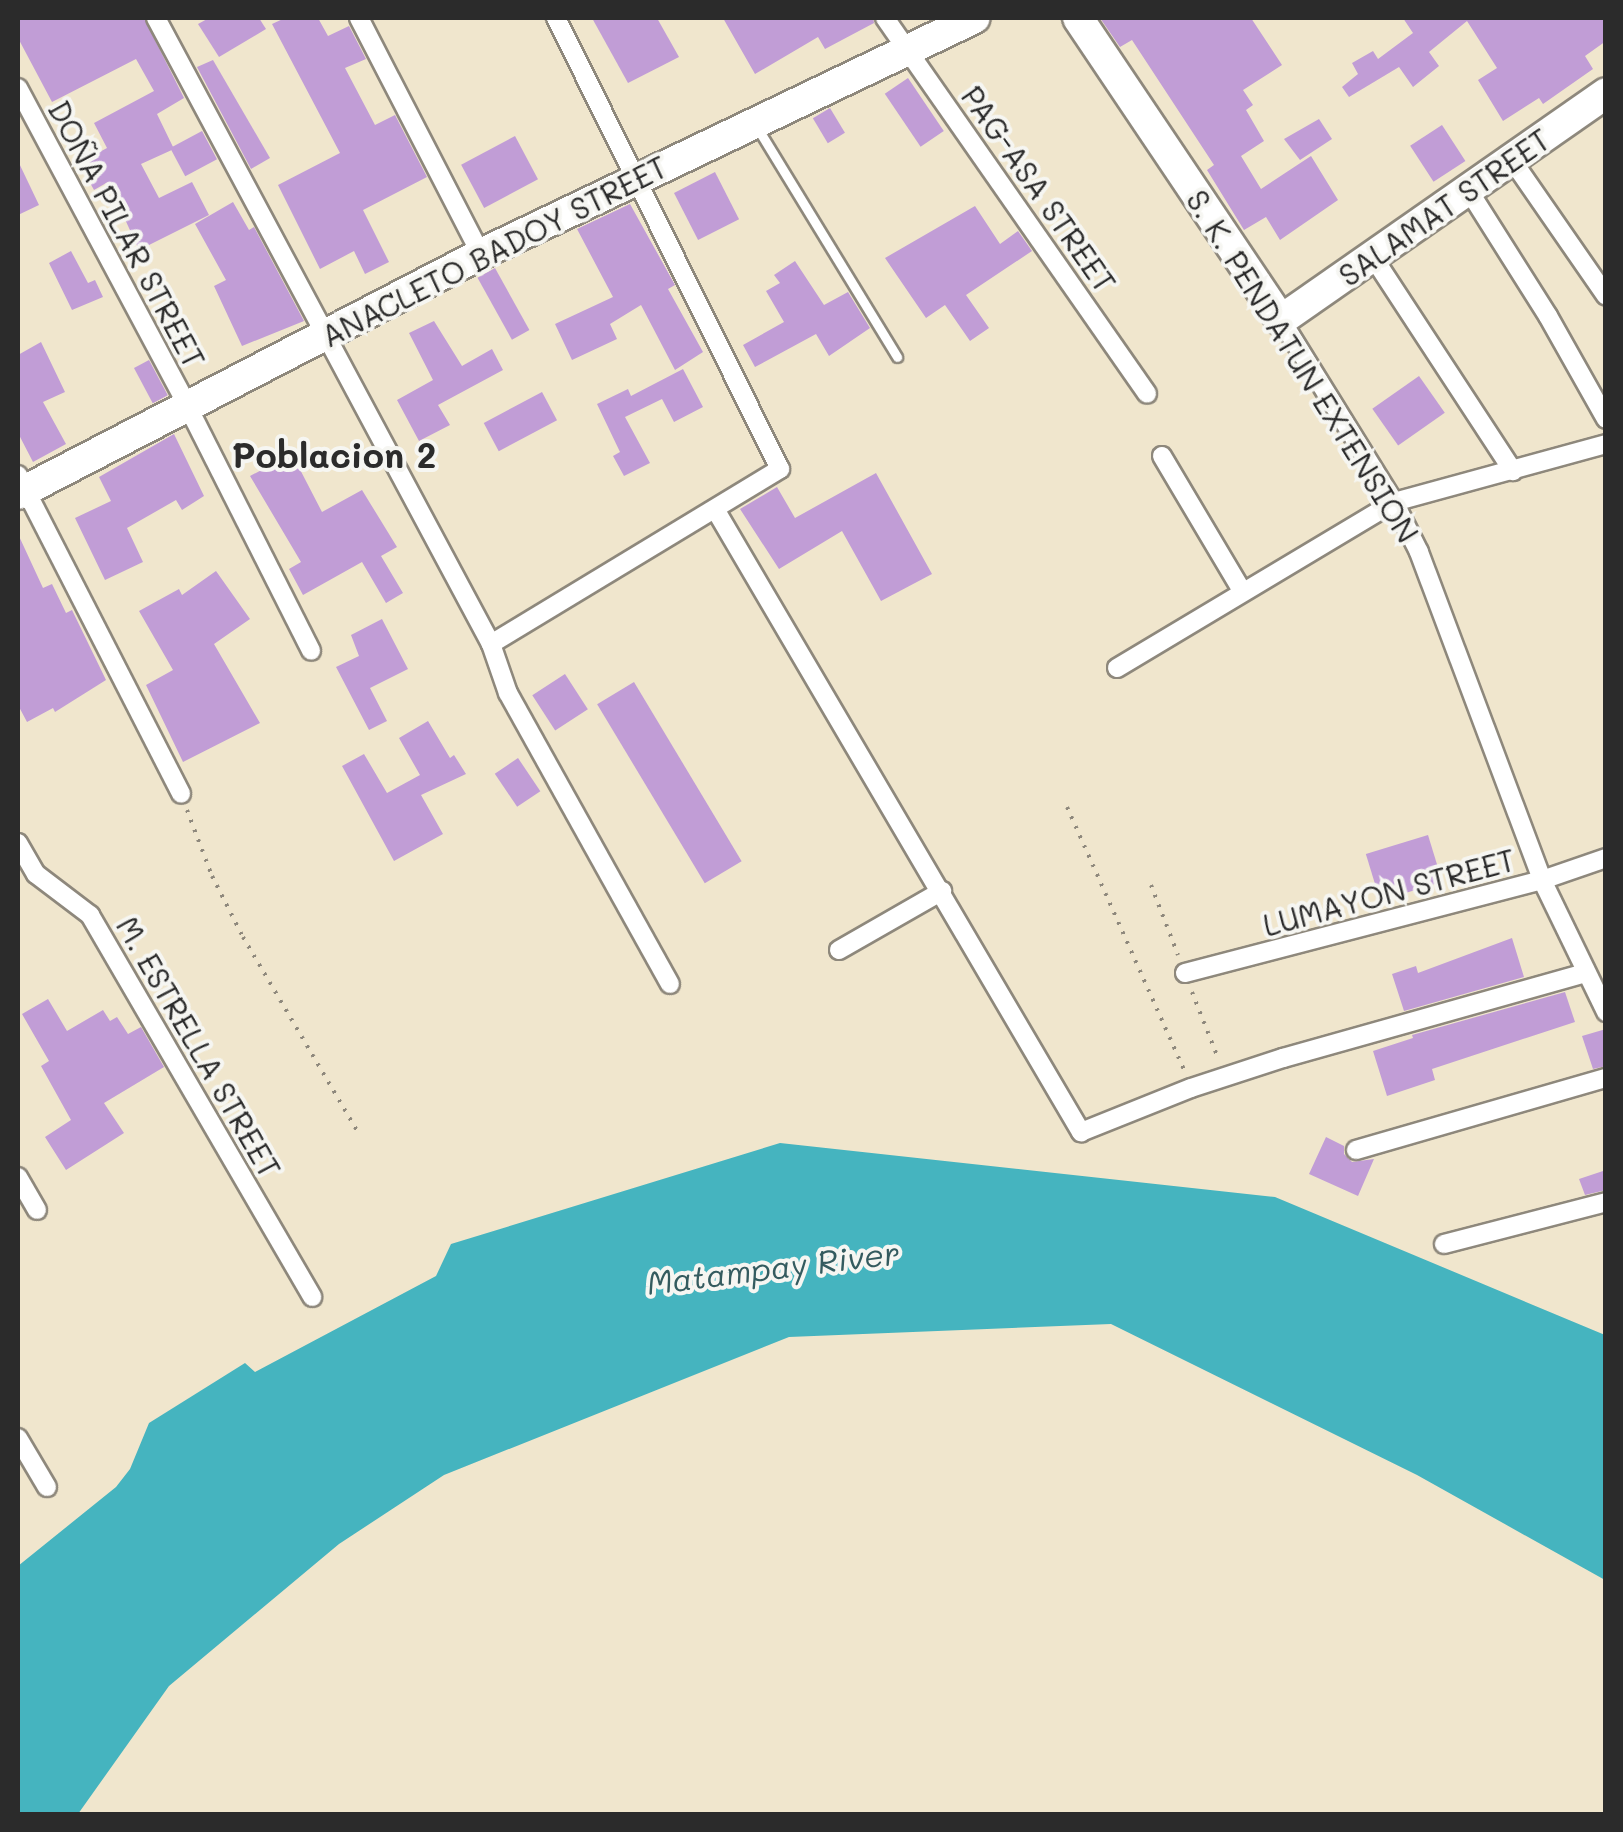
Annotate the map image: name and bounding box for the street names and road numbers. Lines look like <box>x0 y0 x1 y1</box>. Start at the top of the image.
street label: PAG-ASA STREET <box>954 79 1124 299</box>
street label: DOÑA PILAR STREET <box>41 94 213 374</box>
street label: SALAMAT STREET <box>1332 121 1556 293</box>
street label: ANACLETO BADOY STREET <box>315 148 673 354</box>
street label: S. K. PENDATUN EXTENSION <box>1179 183 1427 549</box>
street label: LUMAYON STREET <box>1259 841 1519 943</box>
street label: M. ESTRELLA STREET <box>110 910 288 1184</box>

